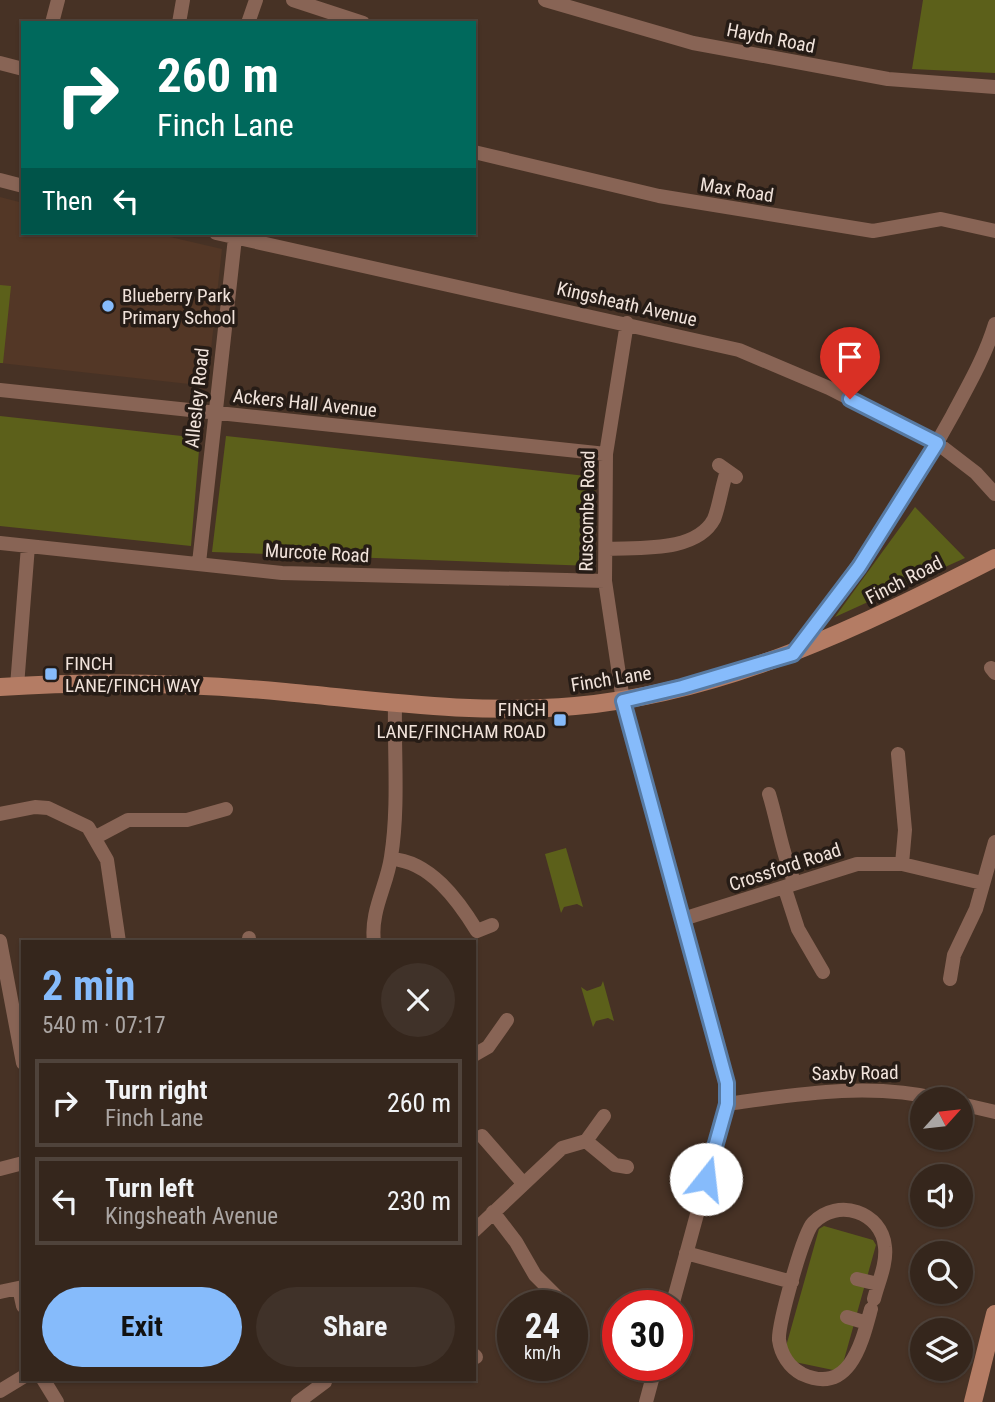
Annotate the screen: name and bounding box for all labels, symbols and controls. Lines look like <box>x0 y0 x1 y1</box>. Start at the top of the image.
street label: Haydn Road <box>725 18 817 58</box>
text: 260 m <box>157 47 279 104</box>
icon: right <box>42 49 133 140</box>
text: Finch Lane <box>157 106 294 144</box>
street label: Max Road <box>699 173 775 207</box>
icon: left <box>107 182 145 220</box>
text: Then <box>42 186 93 216</box>
street label: Kingsheath Avenue <box>555 277 699 331</box>
place label: Blueberry Park Primary School <box>122 284 236 329</box>
marker: Blueberry Park Primary School <box>100 298 116 314</box>
pin <box>820 327 880 399</box>
icon: arrive <box>831 338 869 376</box>
street label: Allesley Road <box>180 347 214 449</box>
street label: Ackers Hall Avenue <box>232 384 378 422</box>
street label: Ruscombe Road <box>574 450 600 572</box>
street label: Murcote Road <box>264 539 370 567</box>
street label: Finch Road <box>862 551 946 609</box>
place label: FINCH LANE/FINCH WAY <box>65 652 200 697</box>
street label: Finch Lane <box>569 661 653 697</box>
marker: FINCH LANE/FINCH WAY <box>43 666 59 682</box>
place label: FINCH LANE/FINCHAM ROAD <box>376 698 546 743</box>
marker: FINCH LANE/FINCHAM ROAD <box>552 712 568 728</box>
street label: Crossford Road <box>726 838 844 896</box>
text: 2 min <box>42 961 135 1010</box>
button: close <box>381 963 455 1037</box>
text: 540 m · 07:17 <box>42 1012 166 1039</box>
street label: Saxby Road <box>811 1061 899 1085</box>
text: Turn right <box>105 1075 207 1105</box>
icon: right <box>46 1084 84 1122</box>
north arrow <box>910 1087 973 1150</box>
map controls <box>910 1087 973 1381</box>
text: 260 m <box>387 1088 451 1118</box>
text: Finch Lane <box>105 1105 203 1132</box>
position arrow <box>669 1142 743 1216</box>
button: sound <box>910 1164 973 1227</box>
text: Turn left <box>105 1173 194 1203</box>
icon: left <box>46 1182 84 1220</box>
text: 230 m <box>387 1186 451 1216</box>
text: Kingsheath Avenue <box>105 1203 278 1230</box>
button: search <box>910 1241 973 1304</box>
button: Exit <box>42 1287 242 1367</box>
button: Share <box>256 1287 455 1367</box>
speed limit sign: 30 <box>602 1290 693 1381</box>
text: 24 <box>525 1306 560 1347</box>
button: layers <box>910 1318 973 1381</box>
text: km/h <box>524 1342 561 1363</box>

